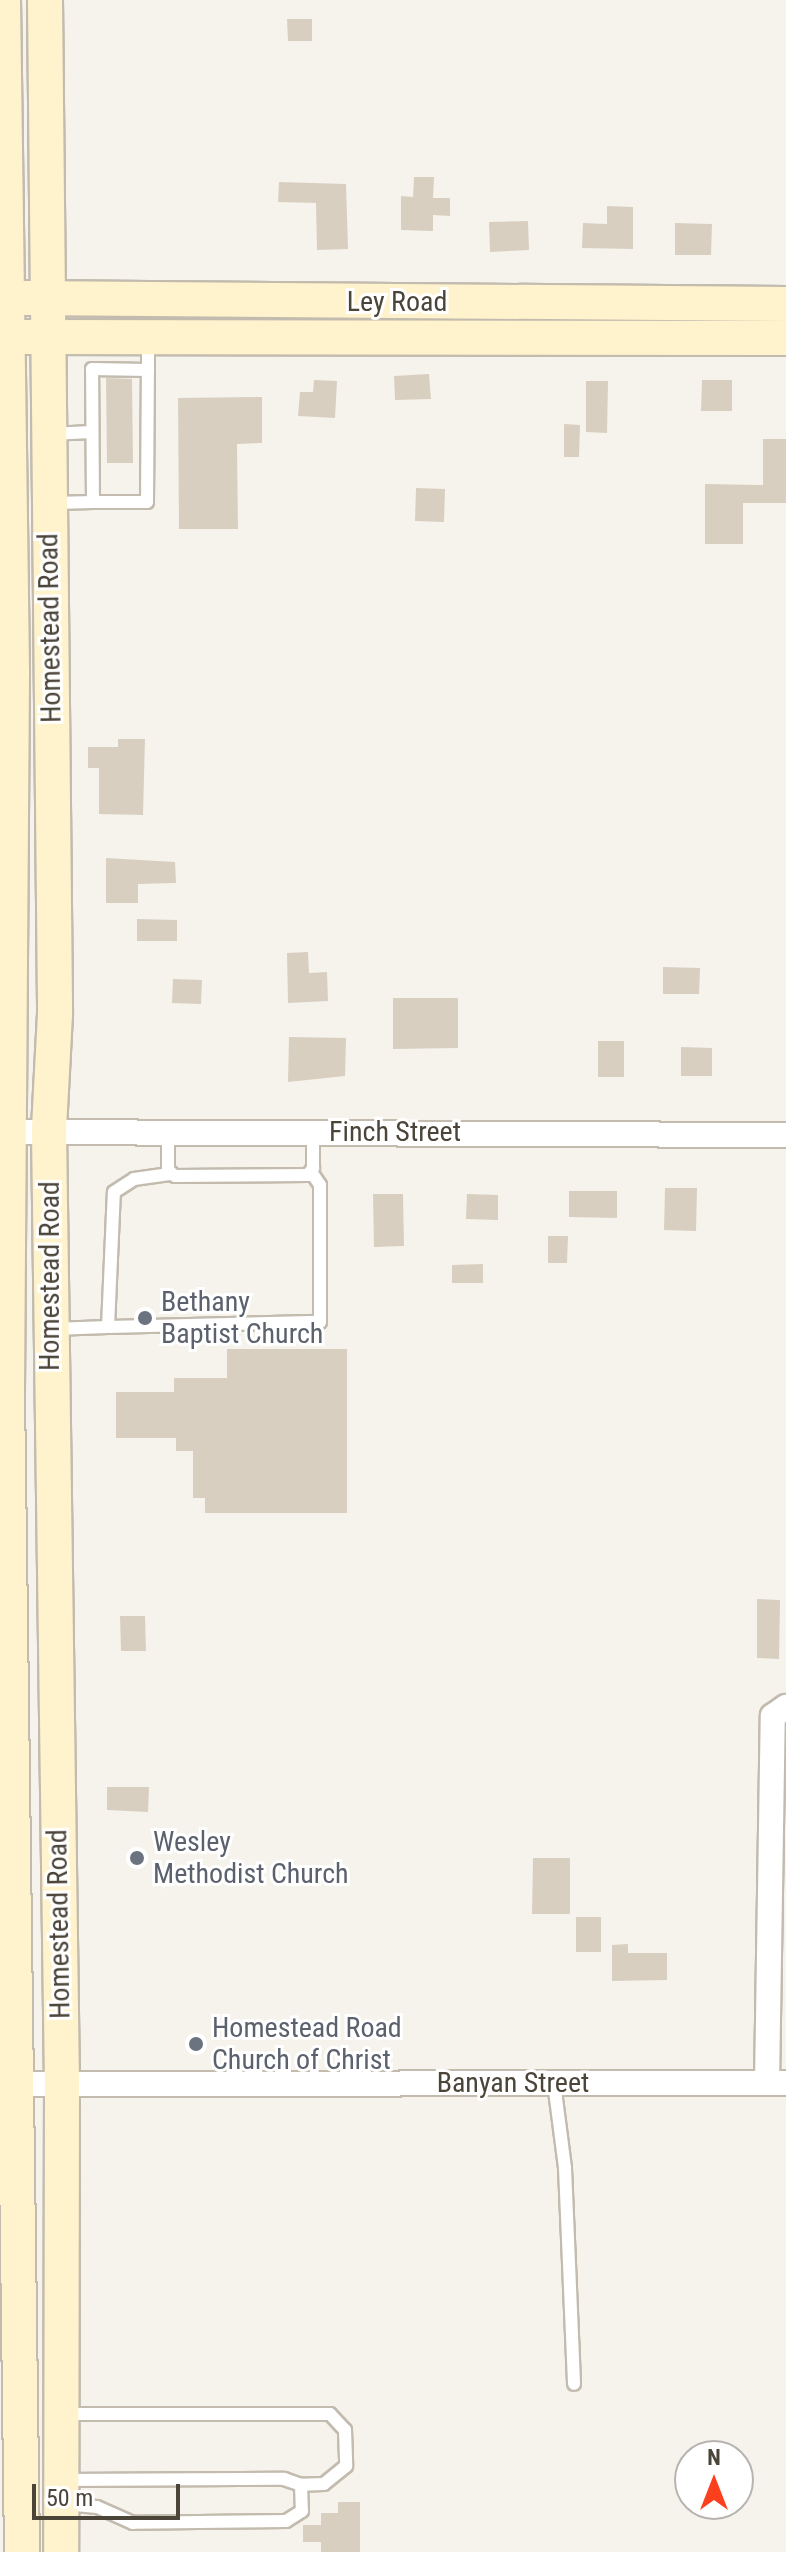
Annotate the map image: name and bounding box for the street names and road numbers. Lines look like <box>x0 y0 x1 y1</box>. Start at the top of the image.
street label: Ley Road <box>347 285 447 319</box>
street label: Homestead Road <box>32 533 68 723</box>
street label: Finch Street <box>329 1115 461 1149</box>
street label: Homestead Road <box>33 1181 67 1371</box>
street label: Homestead Road <box>41 1829 77 2019</box>
street label: Banyan Street <box>437 2066 589 2100</box>

